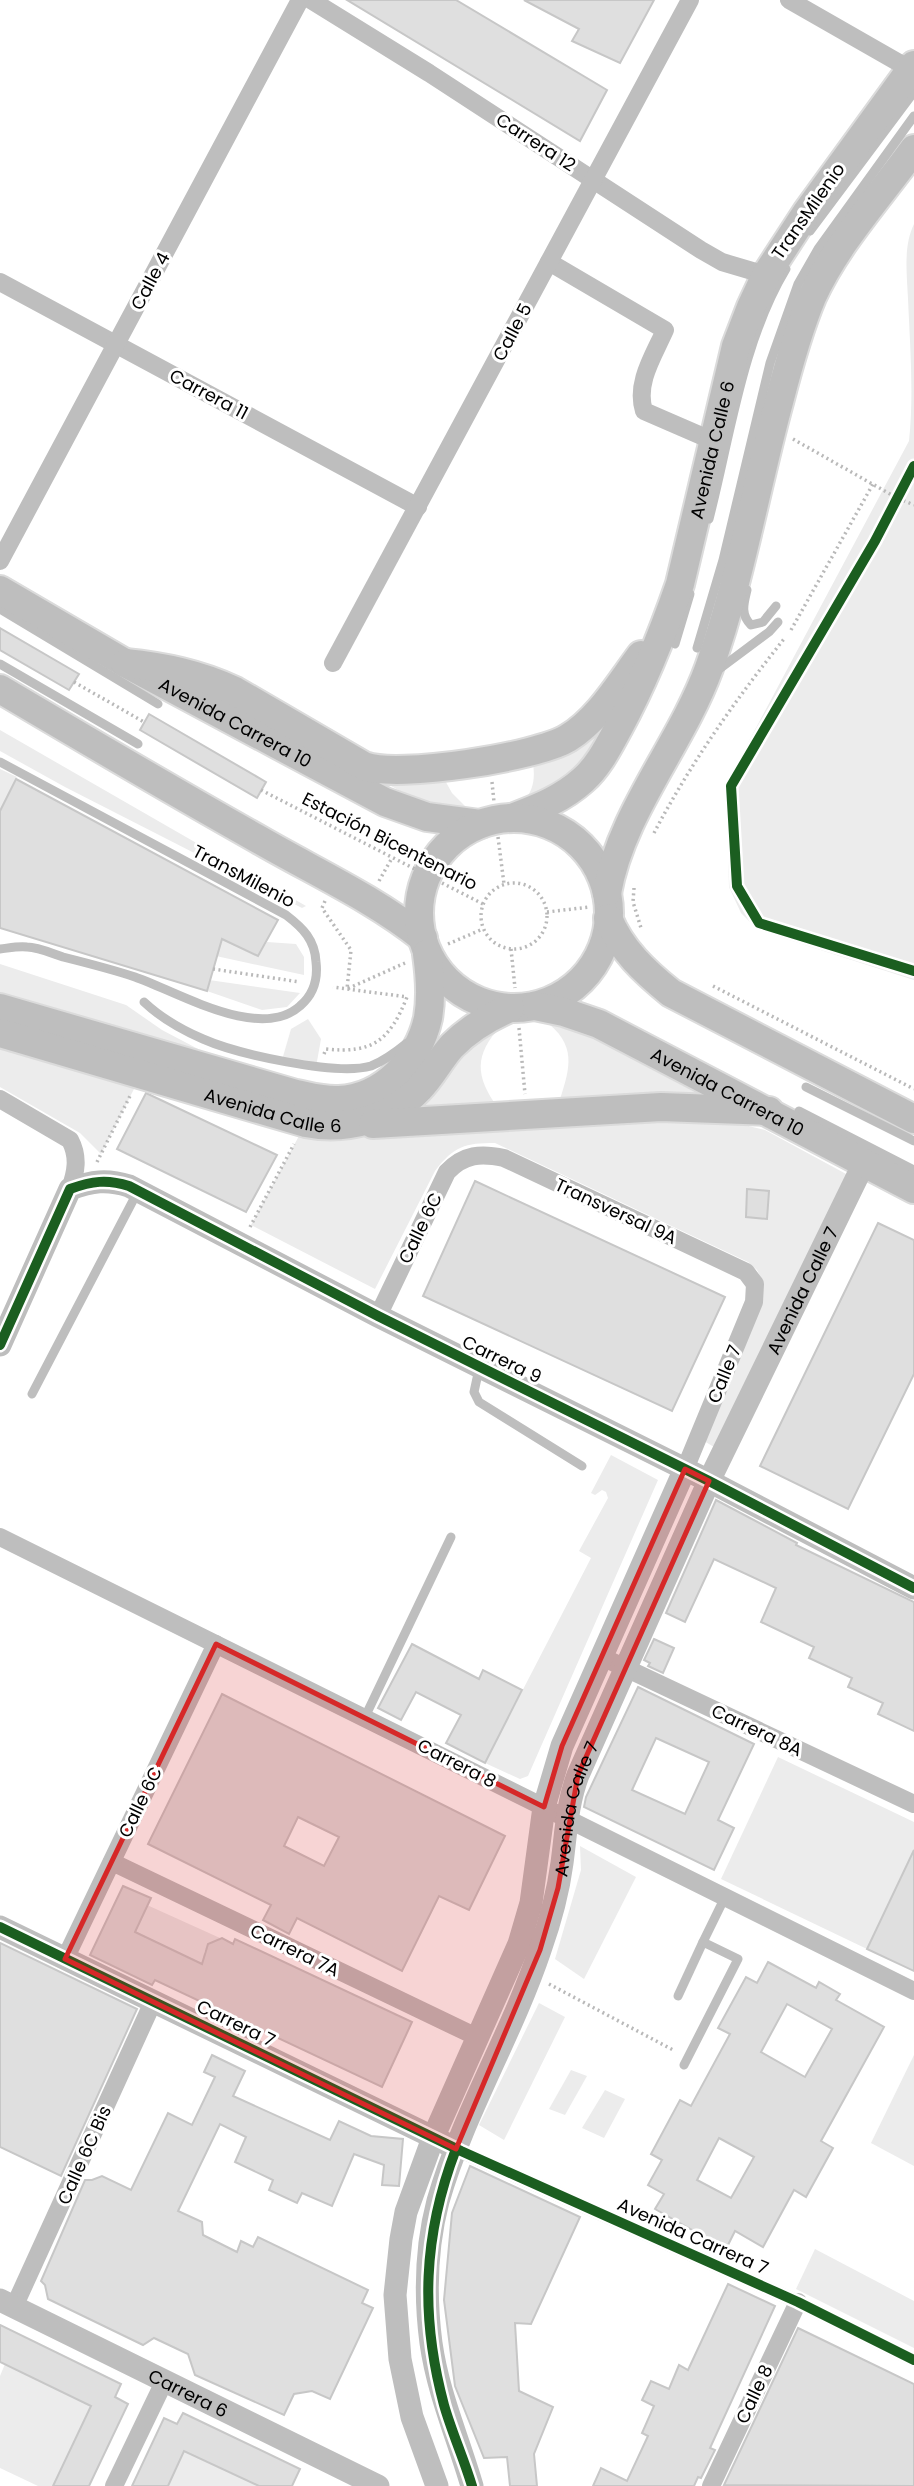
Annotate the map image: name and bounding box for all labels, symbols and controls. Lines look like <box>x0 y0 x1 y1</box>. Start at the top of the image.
street label: Carrera 12 <box>491 107 581 177</box>
street label: TransMilenio <box>765 158 851 264</box>
street label: Calle 4 <box>124 248 176 314</box>
street label: Calle 5 <box>486 299 538 365</box>
street label: Carrera 11 <box>165 363 253 425</box>
street label: Avenida Calle 6 <box>683 378 740 521</box>
street label: Avenida Carrera 10 <box>155 671 316 773</box>
street label: Estación Bicentenario <box>298 786 482 896</box>
street label: TransMilenio <box>188 839 300 913</box>
street label: Avenida Carrera 10 <box>647 1041 809 1142</box>
street label: Avenida Calle 6 <box>201 1081 342 1138</box>
street label: Transversal 9A <box>551 1172 681 1250</box>
street label: Calle 6C <box>392 1188 448 1268</box>
street label: Avenida Calle 7 <box>760 1222 844 1359</box>
street label: Carrera 9 <box>458 1329 546 1389</box>
street label: Calle 7 <box>701 1341 747 1407</box>
street label: Carrera 8A <box>707 1698 807 1762</box>
street label: Carrera 8 <box>413 1732 501 1794</box>
street label: Avenida Calle 7 <box>548 1737 604 1878</box>
street label: Calle 6C <box>112 1762 168 1842</box>
street label: Carrera 7A <box>246 1918 344 1982</box>
street label: Carrera 7 <box>193 1993 279 2053</box>
street label: Calle 6C Bis <box>51 2102 117 2208</box>
street label: Avenida Carrera 7 <box>614 2192 773 2281</box>
street label: Calle 8 <box>730 2361 778 2427</box>
street label: Carrera 6 <box>144 2363 232 2423</box>

